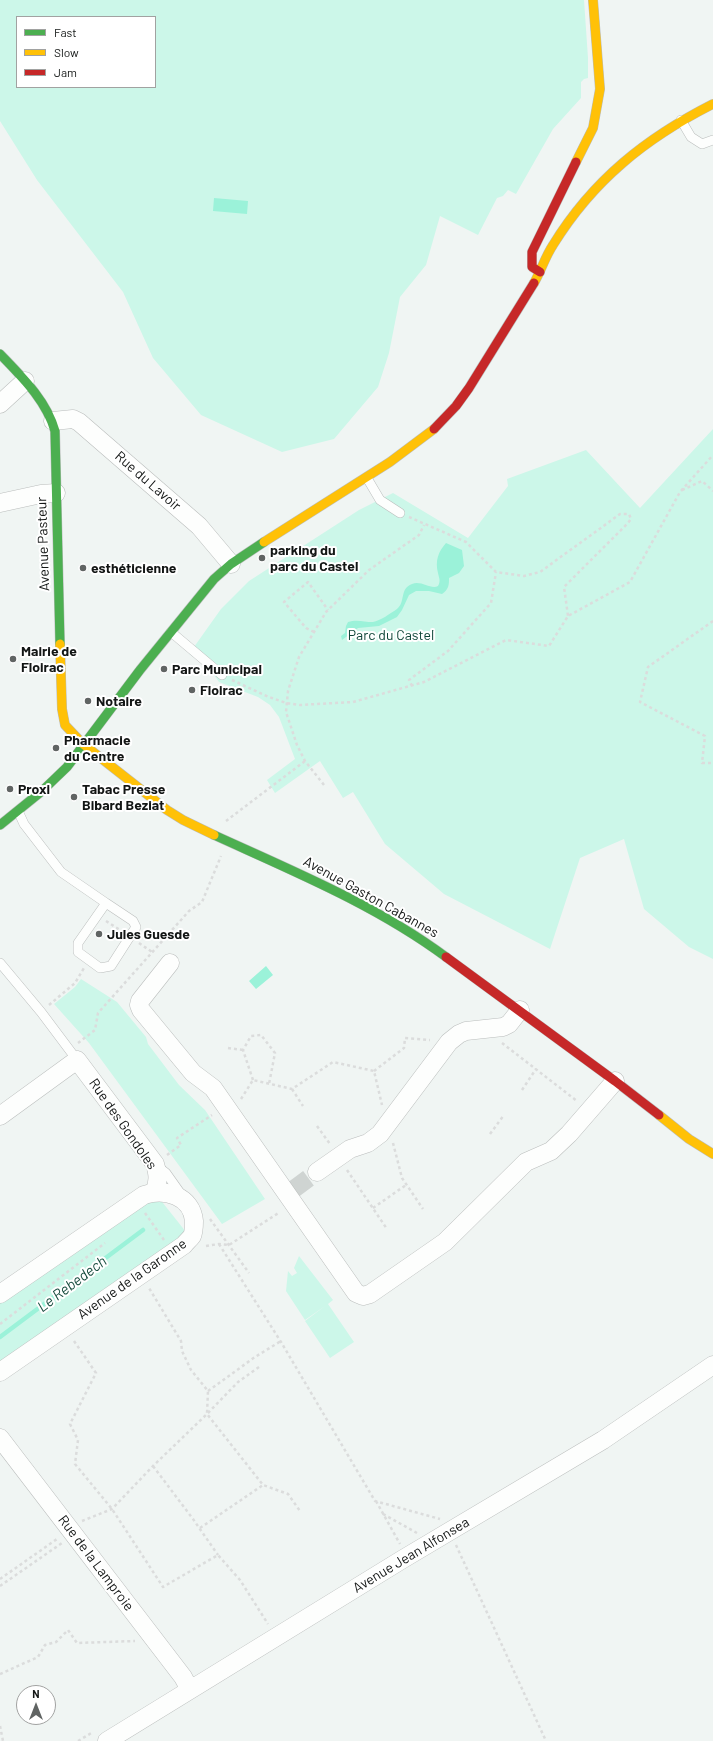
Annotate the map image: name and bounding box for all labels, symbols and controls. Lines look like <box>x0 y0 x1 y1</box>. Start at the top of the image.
legend <box>16 16 156 88</box>
text: Fast <box>54 25 77 39</box>
text: Slow <box>54 45 79 59</box>
text: Jam <box>54 65 77 79</box>
street label: Rue du Lavoir <box>112 448 184 514</box>
street label: Avenue Pasteur <box>33 497 53 591</box>
place label: parking du parc du Castel <box>270 542 358 574</box>
marker: parking du parc du Castel <box>257 553 267 563</box>
place label: esthéticienne <box>91 560 176 576</box>
marker: esthéticienne <box>78 563 88 573</box>
park label: Parc du Castel <box>348 627 434 643</box>
place label: Mairie de Floirac <box>21 643 77 676</box>
marker: Mairie de Floirac <box>8 654 18 664</box>
place label: Parc Municipal <box>172 661 262 677</box>
marker: Parc Municipal <box>159 664 169 674</box>
place label: Floirac <box>200 682 243 698</box>
marker: Floirac <box>187 685 197 695</box>
place label: Notaire <box>96 693 142 709</box>
marker: Notaire <box>83 696 93 706</box>
place label: Pharmacie du Centre <box>64 732 131 764</box>
marker: Pharmacie du Centre <box>51 743 61 753</box>
place label: Proxi <box>18 781 50 797</box>
place label: Tabac Presse Bibard Beziat <box>82 781 165 814</box>
marker: Proxi <box>5 784 15 794</box>
marker: Tabac Presse Bibard Beziat <box>69 792 79 802</box>
street label: Avenue Gaston Cabannes <box>300 853 442 941</box>
place label: Jules Guesde <box>107 926 190 942</box>
marker: Jules Guesde <box>94 929 104 939</box>
street label: Rue des Gondoles <box>85 1075 161 1173</box>
street label: Avenue de la Garonne <box>74 1235 190 1323</box>
water label: Le Rebedech <box>34 1252 110 1316</box>
street label: Rue de la Lamproie <box>55 1512 137 1614</box>
street label: Avenue Jean Alfonsea <box>350 1514 472 1596</box>
north arrow <box>16 1685 56 1725</box>
text: N <box>32 1687 40 1700</box>

